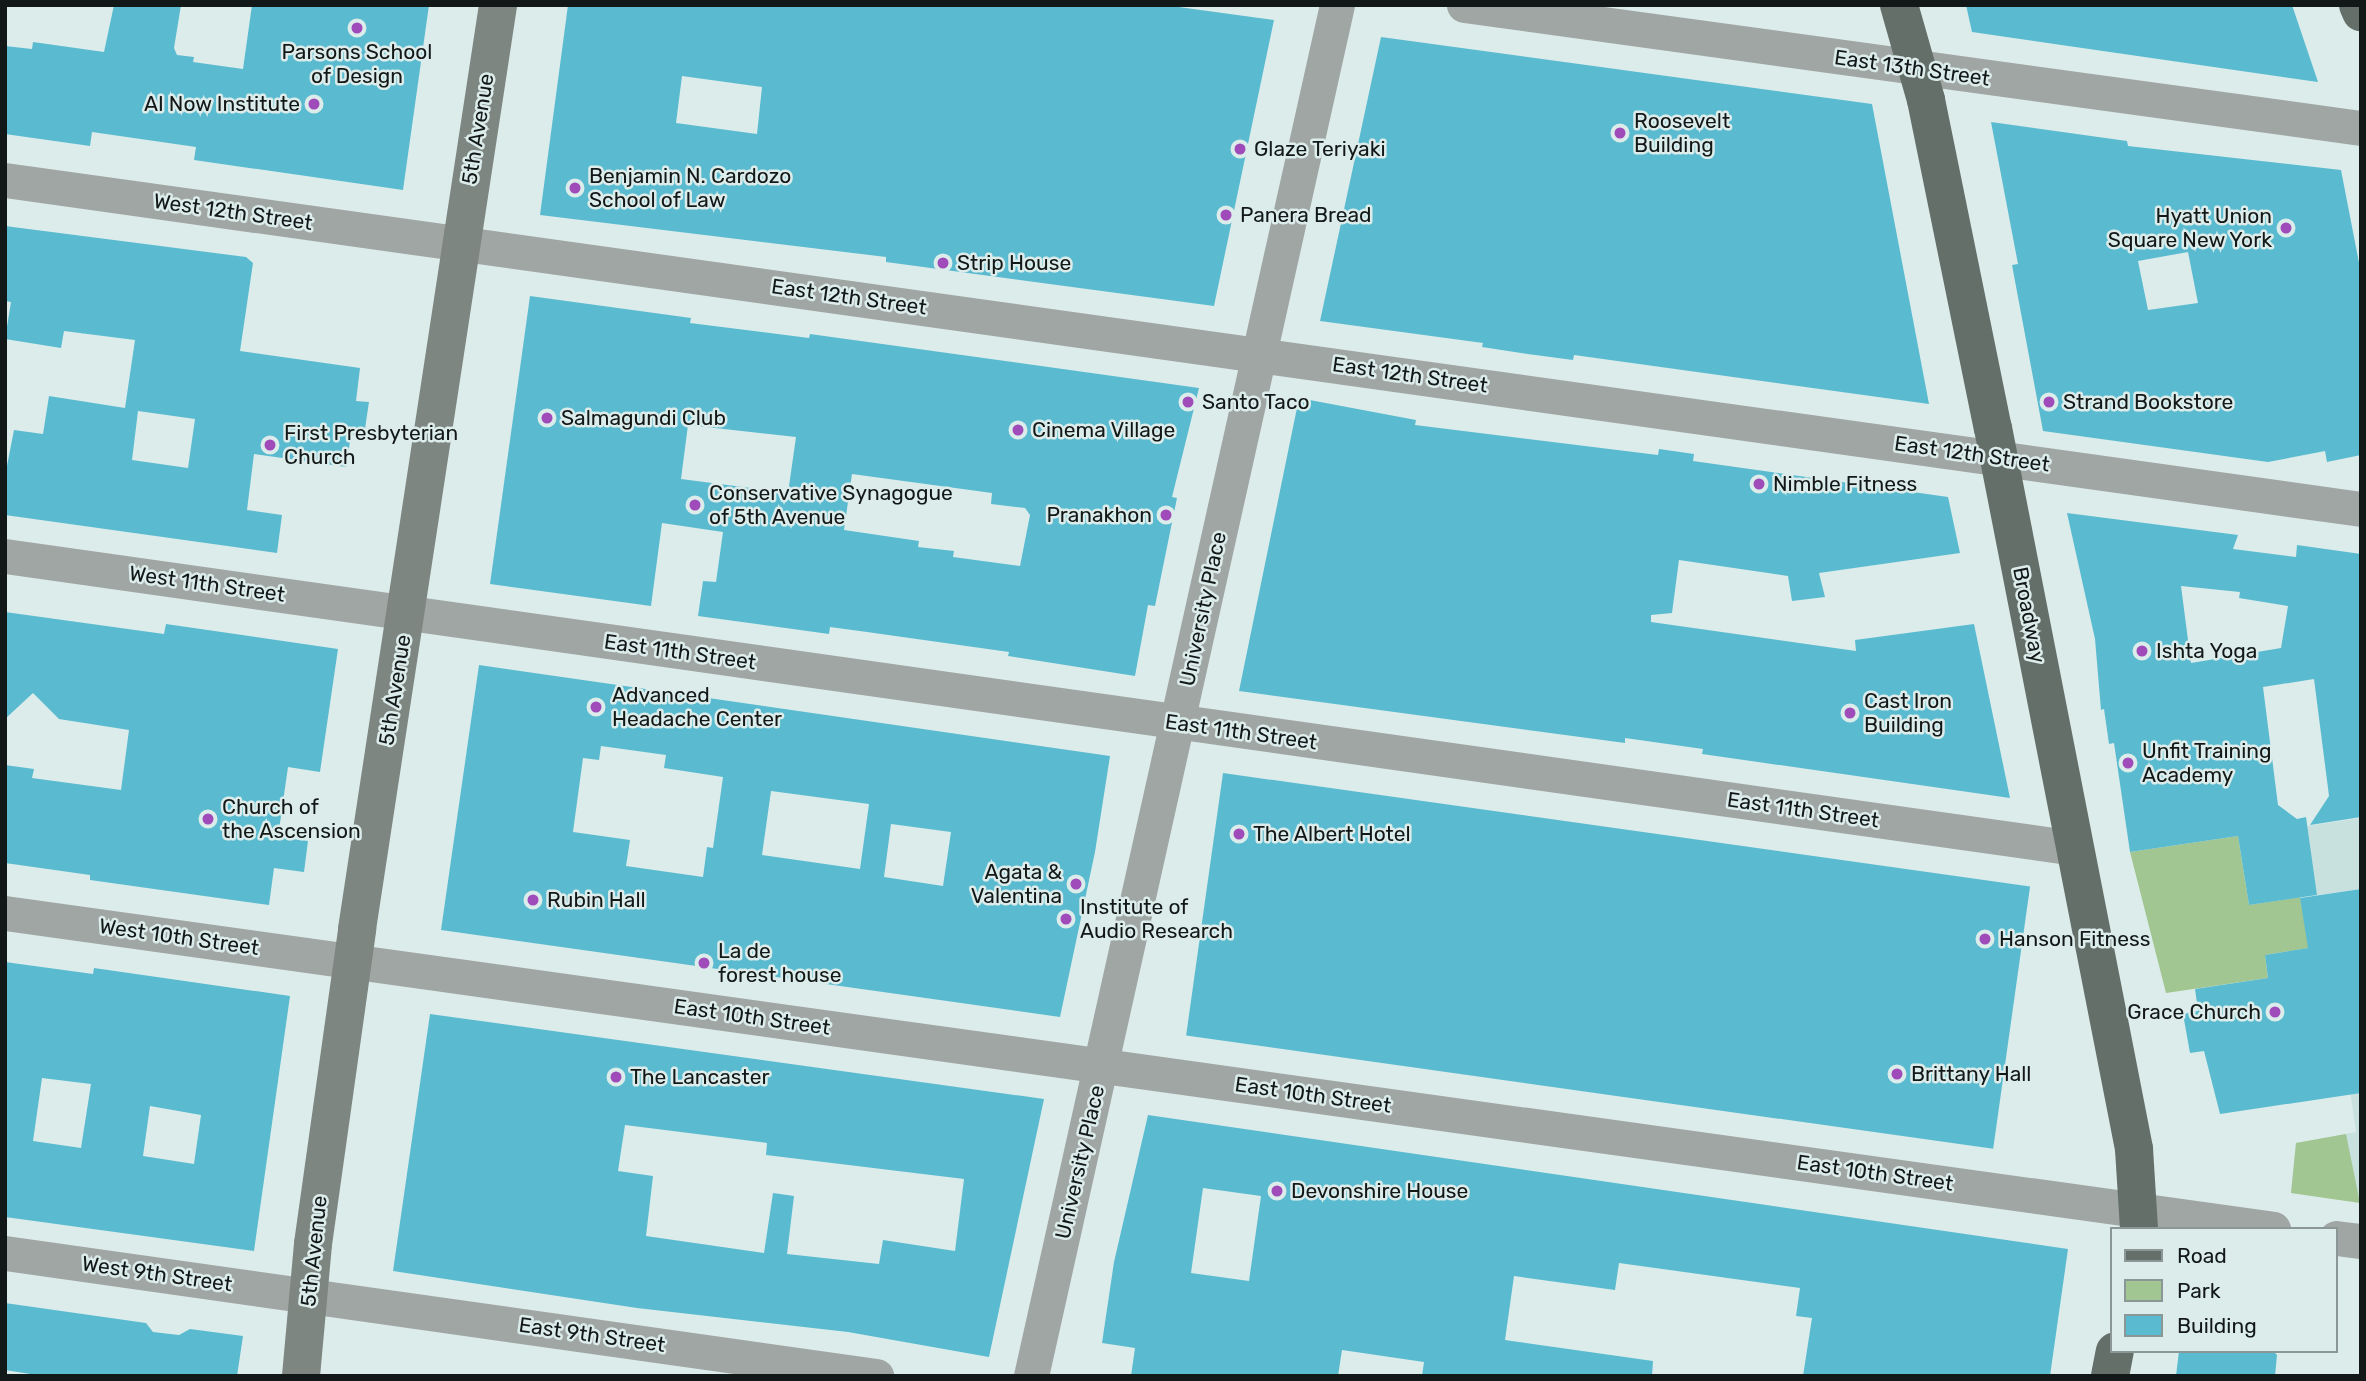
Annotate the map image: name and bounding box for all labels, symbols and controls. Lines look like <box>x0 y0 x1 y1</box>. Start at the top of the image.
marker: Parsons School of Design <box>349 20 365 36</box>
place label: Parsons School of Design <box>282 39 432 89</box>
street label: East 13th Street <box>1833 45 1991 91</box>
street label: 5th Avenue <box>457 72 499 186</box>
place label: AI Now Institute <box>143 91 300 117</box>
marker: AI Now Institute <box>306 96 322 112</box>
place label: Roosevelt Building <box>1634 108 1730 158</box>
marker: Roosevelt Building <box>1612 125 1628 141</box>
place label: Glaze Teriyaki <box>1254 136 1386 162</box>
marker: Glaze Teriyaki <box>1232 141 1248 157</box>
place label: Benjamin N. Cardozo School of Law <box>589 163 791 213</box>
marker: Benjamin N. Cardozo School of Law <box>567 180 583 196</box>
street label: West 12th Street <box>152 188 314 236</box>
place label: Panera Bread <box>1240 202 1372 228</box>
place label: Hyatt Union Square New York <box>2107 203 2272 253</box>
marker: Panera Bread <box>1218 207 1234 223</box>
marker: Hyatt Union Square New York <box>2278 220 2294 236</box>
place label: Strip House <box>957 250 1071 276</box>
marker: Strip House <box>935 255 951 271</box>
street label: East 12th Street <box>770 274 928 320</box>
street label: East 12th Street <box>1331 352 1489 398</box>
place label: Santo Taco <box>1202 389 1310 415</box>
place label: Strand Bookstore <box>2063 389 2233 415</box>
marker: Santo Taco <box>1180 394 1196 410</box>
marker: Strand Bookstore <box>2041 394 2057 410</box>
place label: Salmagundi Club <box>561 405 726 431</box>
marker: Salmagundi Club <box>539 410 555 426</box>
place label: Cinema Village <box>1032 417 1176 443</box>
place label: First Presbyterian Church <box>284 420 458 470</box>
marker: Cinema Village <box>1010 422 1026 438</box>
street label: East 12th Street <box>1893 431 2051 477</box>
marker: First Presbyterian Church <box>262 437 278 453</box>
place label: Nimble Fitness <box>1773 471 1917 497</box>
marker: Nimble Fitness <box>1751 476 1767 492</box>
place label: Conservative Synagogue of 5th Avenue <box>709 480 953 530</box>
marker: Conservative Synagogue of 5th Avenue <box>687 497 703 513</box>
place label: Pranakhon <box>1046 502 1152 528</box>
marker: Pranakhon <box>1158 507 1174 523</box>
street label: University Place <box>1174 529 1232 689</box>
street label: West 11th Street <box>127 561 287 607</box>
street label: Broadway <box>2007 565 2051 665</box>
street label: East 11th Street <box>602 629 758 675</box>
street label: 5th Avenue <box>374 633 416 747</box>
place label: Ishta Yoga <box>2156 638 2258 664</box>
marker: Ishta Yoga <box>2134 643 2150 659</box>
place label: Advanced Headache Center <box>612 682 782 732</box>
place label: Cast Iron Building <box>1864 688 1952 738</box>
marker: Advanced Headache Center <box>586 697 606 717</box>
marker: Cast Iron Building <box>1842 705 1858 721</box>
street label: East 11th Street <box>1163 709 1319 755</box>
place label: Unfit Training Academy <box>2142 738 2272 788</box>
marker: Unfit Training Academy <box>2120 755 2136 771</box>
street label: East 11th Street <box>1725 787 1881 833</box>
place label: Church of the Ascension <box>222 794 361 844</box>
marker: Church of the Ascension <box>200 811 216 827</box>
place label: The Albert Hotel <box>1253 821 1411 847</box>
marker: The Albert Hotel <box>1231 826 1247 842</box>
place label: Agata & Valentina <box>971 859 1062 909</box>
marker: Agata & Valentina <box>1068 876 1084 892</box>
place label: Rubin Hall <box>547 887 646 913</box>
marker: Rubin Hall <box>525 892 541 908</box>
place label: Institute of Audio Research <box>1080 894 1233 944</box>
marker: Institute of Audio Research <box>1058 911 1074 927</box>
street label: West 10th Street <box>97 913 261 961</box>
place label: Hanson Fitness <box>1999 926 2150 952</box>
marker: Hanson Fitness <box>1977 931 1993 947</box>
place label: La de forest house <box>718 938 841 988</box>
marker: La de forest house <box>696 955 712 971</box>
street label: East 10th Street <box>672 994 832 1040</box>
place label: Grace Church <box>2127 999 2261 1025</box>
marker: Grace Church <box>2267 1004 2283 1020</box>
place label: Brittany Hall <box>1911 1061 2032 1087</box>
place label: The Lancaster <box>630 1064 769 1090</box>
marker: Brittany Hall <box>1889 1066 1905 1082</box>
marker: The Lancaster <box>608 1069 624 1085</box>
street label: East 10th Street <box>1233 1072 1393 1118</box>
street label: University Place <box>1050 1082 1110 1242</box>
street label: East 10th Street <box>1795 1150 1955 1196</box>
place label: Devonshire House <box>1291 1178 1468 1204</box>
marker: Devonshire House <box>1269 1183 1285 1199</box>
street label: 5th Avenue <box>296 1194 332 1308</box>
legend <box>2110 1227 2338 1353</box>
text: Road <box>2177 1243 2227 1268</box>
street label: West 9th Street <box>80 1251 234 1297</box>
text: Park <box>2177 1278 2221 1303</box>
street label: East 9th Street <box>517 1312 667 1358</box>
text: Building <box>2177 1313 2257 1338</box>

